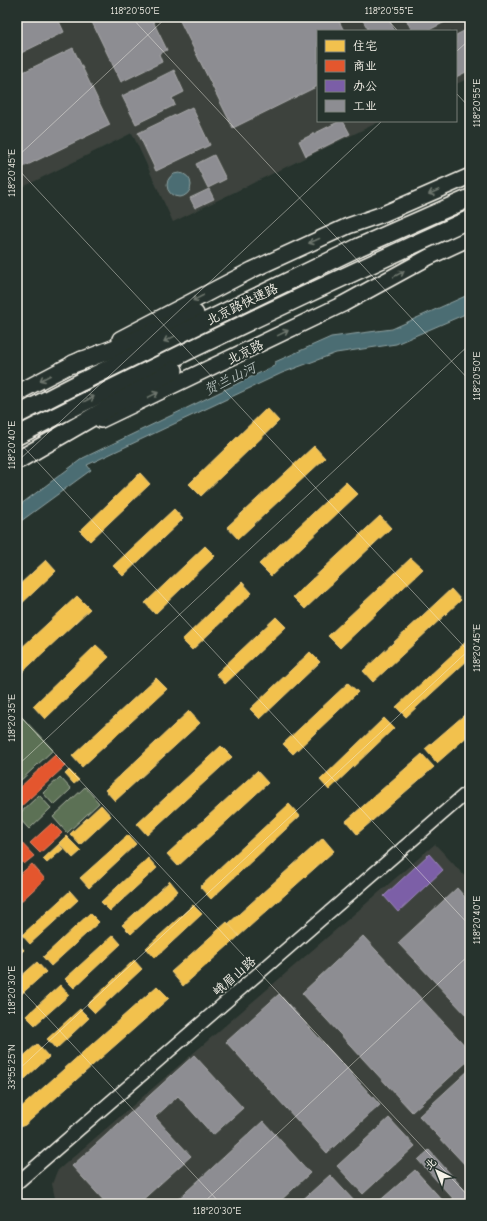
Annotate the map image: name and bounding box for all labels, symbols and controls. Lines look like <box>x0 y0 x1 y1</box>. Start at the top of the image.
text: 118°20'50"E <box>110 5 160 17</box>
text: 118°20'55"E <box>365 5 413 17</box>
legend <box>317 30 457 122</box>
text: 住宅 <box>353 39 377 53</box>
text: 商业 <box>353 59 377 73</box>
text: 办公 <box>353 79 377 93</box>
text: 118°20'55"E <box>471 79 483 127</box>
text: 工业 <box>353 99 377 113</box>
text: 118°20'45"E <box>6 149 18 197</box>
one-way arrow <box>429 189 441 196</box>
one-way arrow <box>309 238 321 245</box>
one-way arrow <box>392 269 404 277</box>
street label: 北京路快速路 <box>204 280 280 328</box>
one-way arrow <box>192 295 204 302</box>
one-way arrow <box>277 329 289 336</box>
one-way arrow <box>163 336 175 343</box>
street label: 北京路 <box>224 337 266 367</box>
text: 118°20'50"E <box>471 351 483 401</box>
water label: 贺兰山河 <box>201 358 261 399</box>
one-way arrow <box>39 375 51 382</box>
one-way arrow <box>147 391 159 398</box>
one-way arrow <box>83 395 95 402</box>
text: 118°20'40"E <box>6 421 18 469</box>
text: 118°20'45"E <box>471 624 483 672</box>
text: 118°20'35"E <box>6 694 18 742</box>
text: 118°20'40"E <box>471 896 483 944</box>
street label: 峨眉山路 <box>209 953 259 999</box>
text: 118°20'30"E <box>6 966 18 1014</box>
text: 33°55'25"N <box>6 1044 18 1090</box>
north arrow <box>417 1151 457 1191</box>
text: 北 <box>422 1156 439 1173</box>
text: 118°20'30"E <box>193 1205 241 1217</box>

